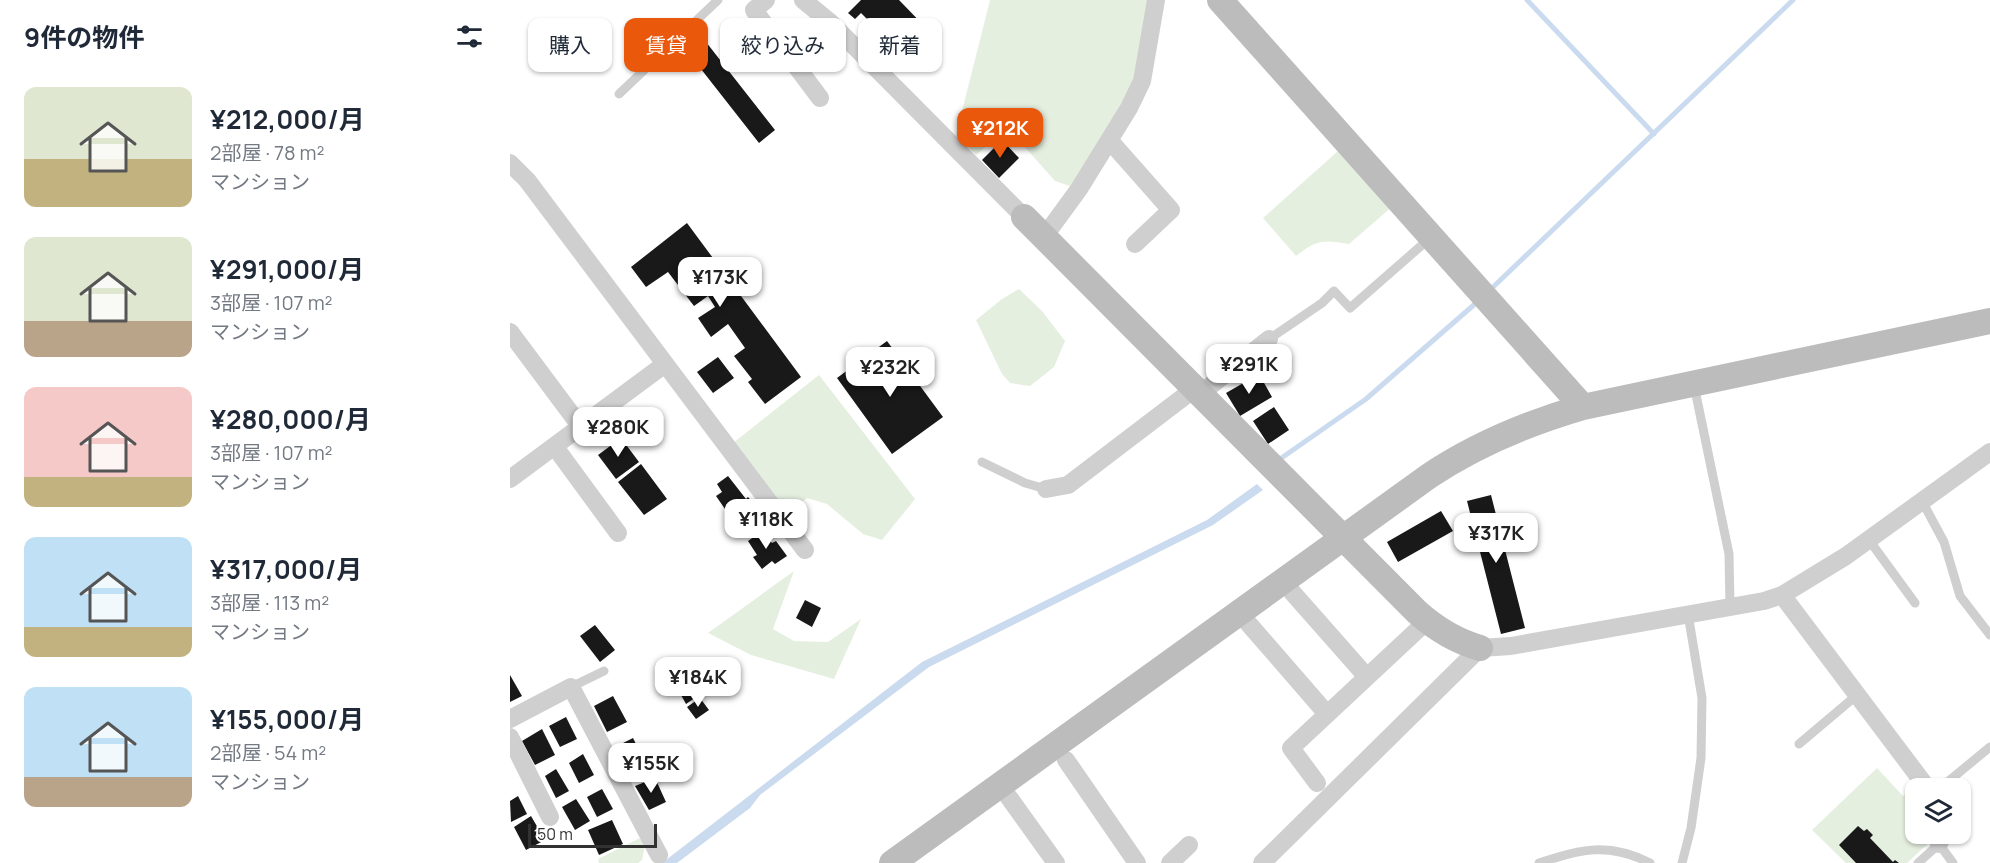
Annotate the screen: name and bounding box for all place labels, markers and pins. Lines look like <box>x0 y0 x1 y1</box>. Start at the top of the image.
pin: ¥212K <box>958 108 1042 159</box>
pin: ¥173K <box>678 257 762 308</box>
pin: ¥291K <box>1207 344 1291 395</box>
pin: ¥232K <box>848 347 932 398</box>
pin: ¥280K <box>576 407 660 458</box>
pin: ¥118K <box>724 499 808 550</box>
pin: ¥317K <box>1454 513 1538 564</box>
pin: ¥184K <box>656 657 740 708</box>
pin: ¥155K <box>609 743 693 794</box>

